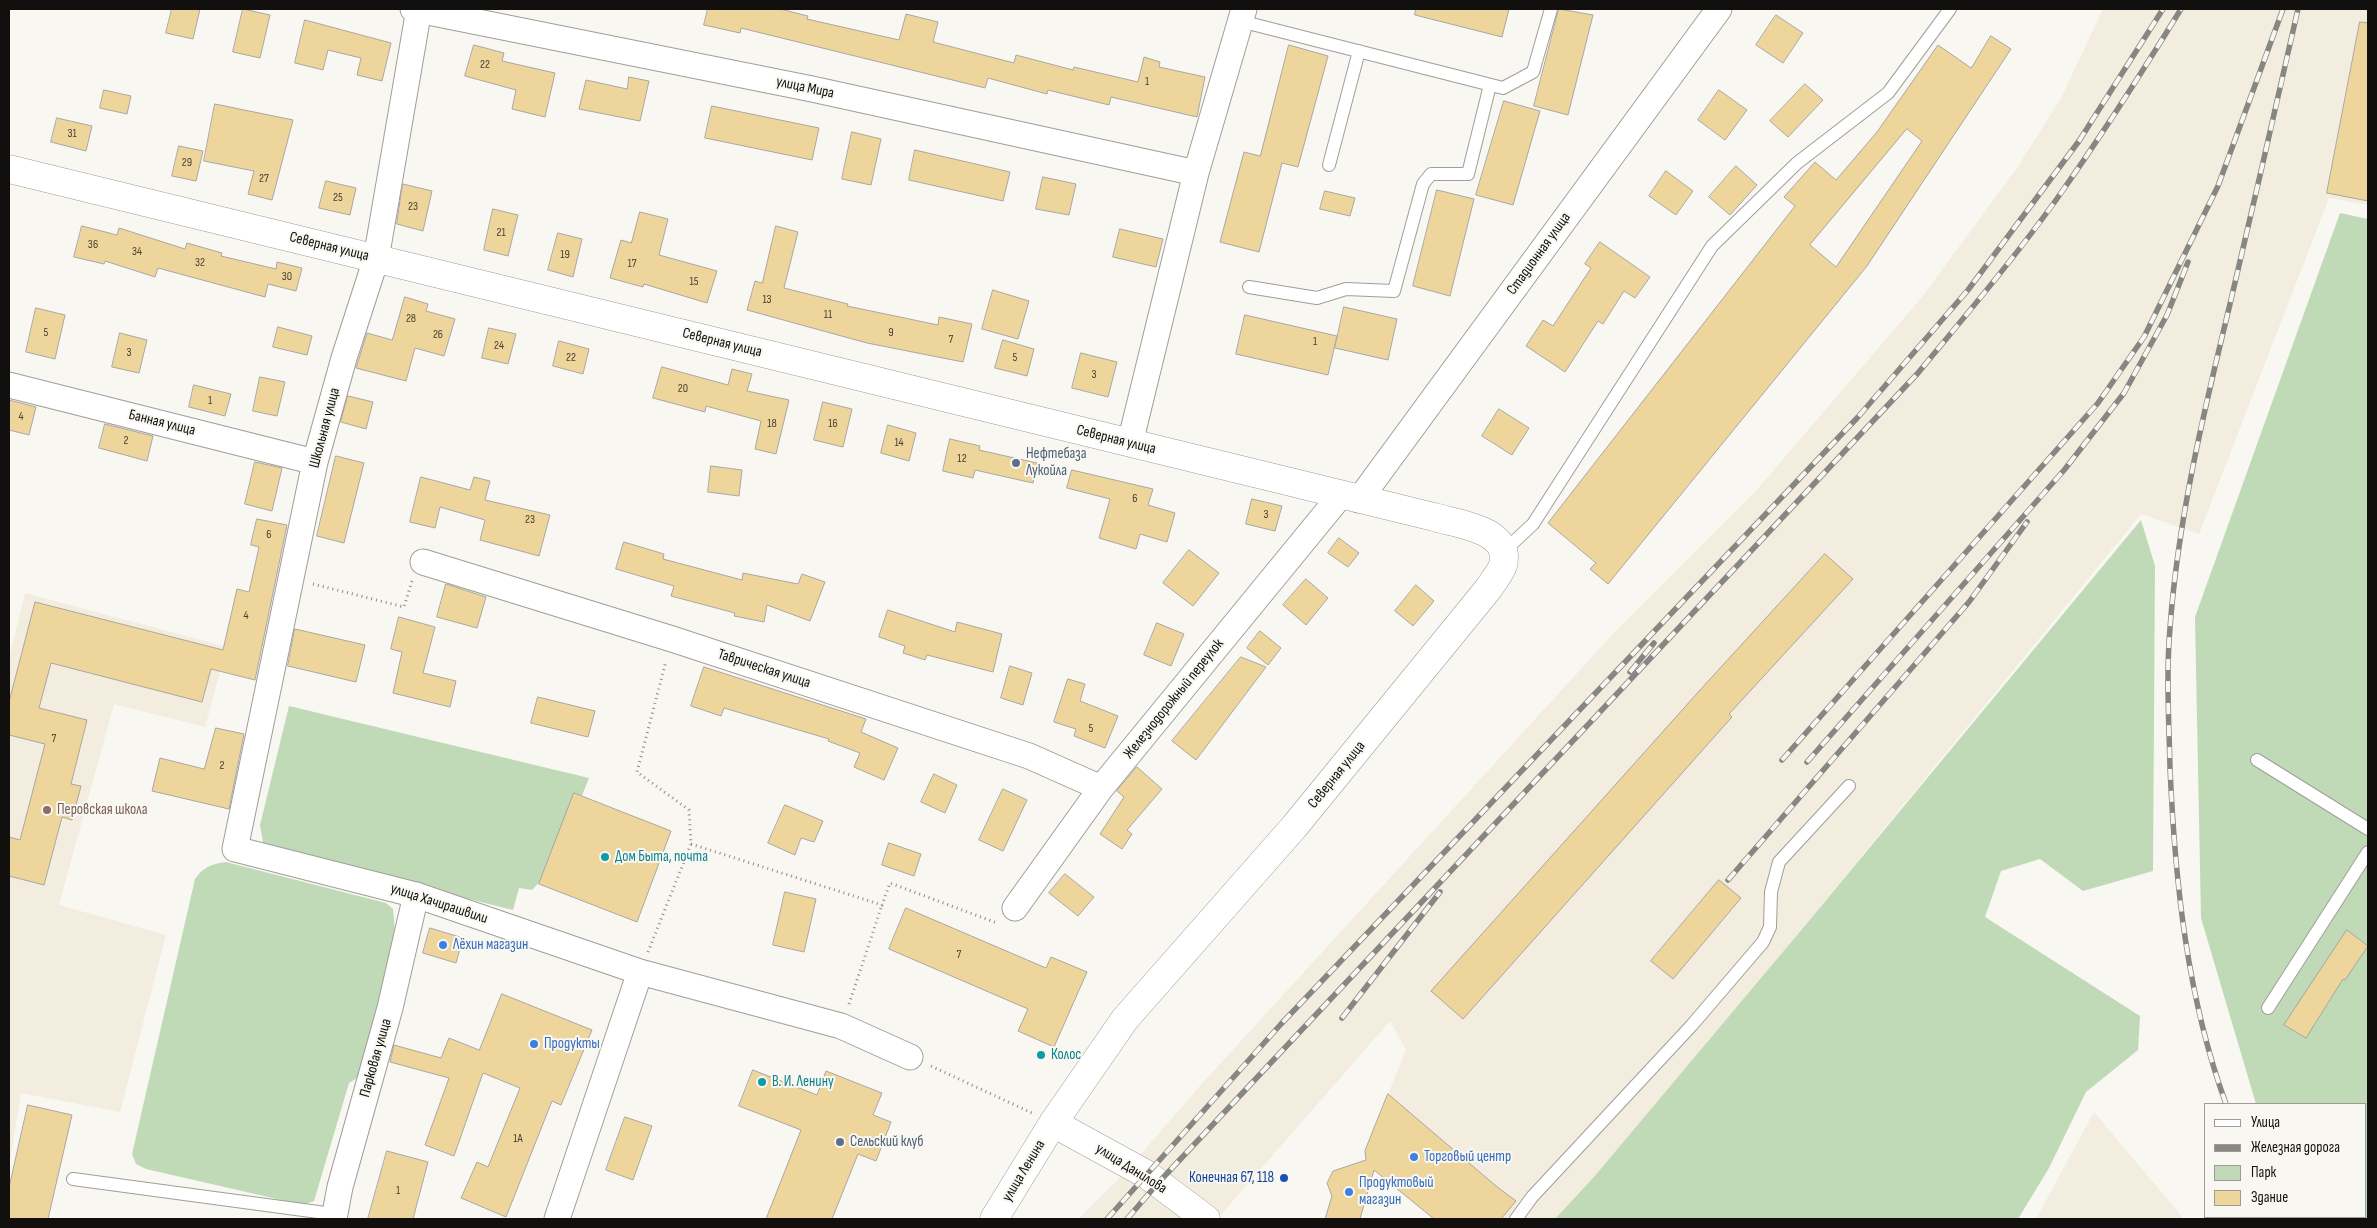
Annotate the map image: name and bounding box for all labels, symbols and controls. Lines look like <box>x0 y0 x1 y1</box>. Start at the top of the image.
house number: 22 <box>480 58 490 72</box>
street label: улица Мира <box>774 73 836 103</box>
house number: 1 <box>1145 75 1149 89</box>
house number: 31 <box>67 127 77 141</box>
house number: 29 <box>182 156 192 170</box>
house number: 27 <box>259 172 269 186</box>
house number: 25 <box>333 191 343 205</box>
house number: 23 <box>408 200 418 214</box>
street label: Стадионная улица <box>1503 209 1575 299</box>
house number: 21 <box>496 226 506 240</box>
street label: Северная улица <box>287 228 371 266</box>
house number: 36 <box>88 238 98 252</box>
house number: 34 <box>132 245 142 259</box>
house number: 19 <box>560 248 570 262</box>
house number: 32 <box>195 256 205 270</box>
house number: 17 <box>628 257 636 271</box>
house number: 30 <box>282 270 292 284</box>
house number: 15 <box>689 275 699 289</box>
house number: 13 <box>762 293 772 307</box>
house number: 11 <box>824 308 832 322</box>
house number: 28 <box>406 312 416 326</box>
street label: Северная улица <box>680 324 764 362</box>
house number: 5 <box>44 326 48 340</box>
house number: 9 <box>888 326 894 340</box>
house number: 26 <box>433 328 443 342</box>
house number: 7 <box>949 333 953 347</box>
house number: 1 <box>1313 335 1317 349</box>
house number: 24 <box>494 339 504 353</box>
house number: 3 <box>126 346 132 360</box>
house number: 22 <box>566 351 576 365</box>
house number: 5 <box>1013 351 1017 365</box>
house number: 3 <box>1091 368 1097 382</box>
house number: 20 <box>678 382 688 396</box>
street label: Школьная улица <box>306 386 344 470</box>
house number: 1 <box>208 394 212 408</box>
street label: Банная улица <box>127 406 197 440</box>
house number: 4 <box>18 410 24 424</box>
house number: 18 <box>767 417 777 431</box>
house number: 16 <box>828 417 838 431</box>
street label: Северная улица <box>1074 421 1158 459</box>
house number: 2 <box>124 434 128 448</box>
house number: 14 <box>894 436 904 450</box>
place label: Нефтебаза Лукойла <box>1026 445 1086 480</box>
house number: 12 <box>957 452 967 466</box>
marker: Нефтебаза Лукойла <box>1010 457 1022 469</box>
house number: 6 <box>1132 492 1138 506</box>
house number: 3 <box>1263 508 1269 522</box>
house number: 23 <box>525 513 535 527</box>
house number: 6 <box>266 528 272 542</box>
house number: 4 <box>243 609 249 623</box>
street label: Железнодорожный переулок <box>1120 635 1228 763</box>
street label: Таврическая улица <box>715 646 813 692</box>
house number: 5 <box>1089 722 1093 736</box>
house number: 7 <box>52 732 56 746</box>
street label: Северная улица <box>1304 738 1370 812</box>
house number: 2 <box>220 759 224 773</box>
place label: Перовская школа <box>57 801 147 819</box>
marker: Перовская школа <box>41 804 53 816</box>
place label: Дом Быта, почта <box>615 848 708 866</box>
marker: Дом Быта, почта <box>599 851 611 863</box>
street label: улица Хачирашвили <box>388 880 490 928</box>
place label: Лёхин магазин <box>453 936 528 954</box>
marker: Лёхин магазин <box>437 939 449 951</box>
house number: 7 <box>957 948 961 962</box>
street label: Парковая улица <box>356 1017 396 1099</box>
place label: Продукты <box>544 1035 600 1053</box>
marker: Продукты <box>528 1038 540 1050</box>
place label: Колос <box>1051 1046 1081 1064</box>
marker: Колос <box>1035 1049 1047 1061</box>
place label: В. И. Ленину <box>772 1073 834 1091</box>
marker: В. И. Ленину <box>756 1076 768 1088</box>
legend <box>2204 1103 2367 1218</box>
text: Улица <box>2251 1113 2280 1132</box>
house number: 1А <box>513 1132 523 1146</box>
place label: Сельский клуб <box>850 1133 924 1151</box>
marker: Сельский клуб <box>834 1136 846 1148</box>
street label: улица Ленина <box>999 1137 1049 1205</box>
text: Железная дорога <box>2251 1138 2340 1157</box>
street label: улица Данилова <box>1092 1140 1170 1198</box>
place label: Торговый центр <box>1424 1148 1511 1166</box>
marker: Торговый центр <box>1408 1151 1420 1163</box>
text: Парк <box>2251 1163 2276 1182</box>
place label: Конечная 67, 118 <box>1189 1169 1274 1187</box>
marker: Конечная 67, 118 <box>1278 1172 1290 1184</box>
place label: Продуктовый магазин <box>1359 1174 1434 1209</box>
house number: 1 <box>396 1184 400 1198</box>
marker: Продуктовый магазин <box>1343 1186 1355 1198</box>
text: Здание <box>2251 1188 2288 1207</box>

